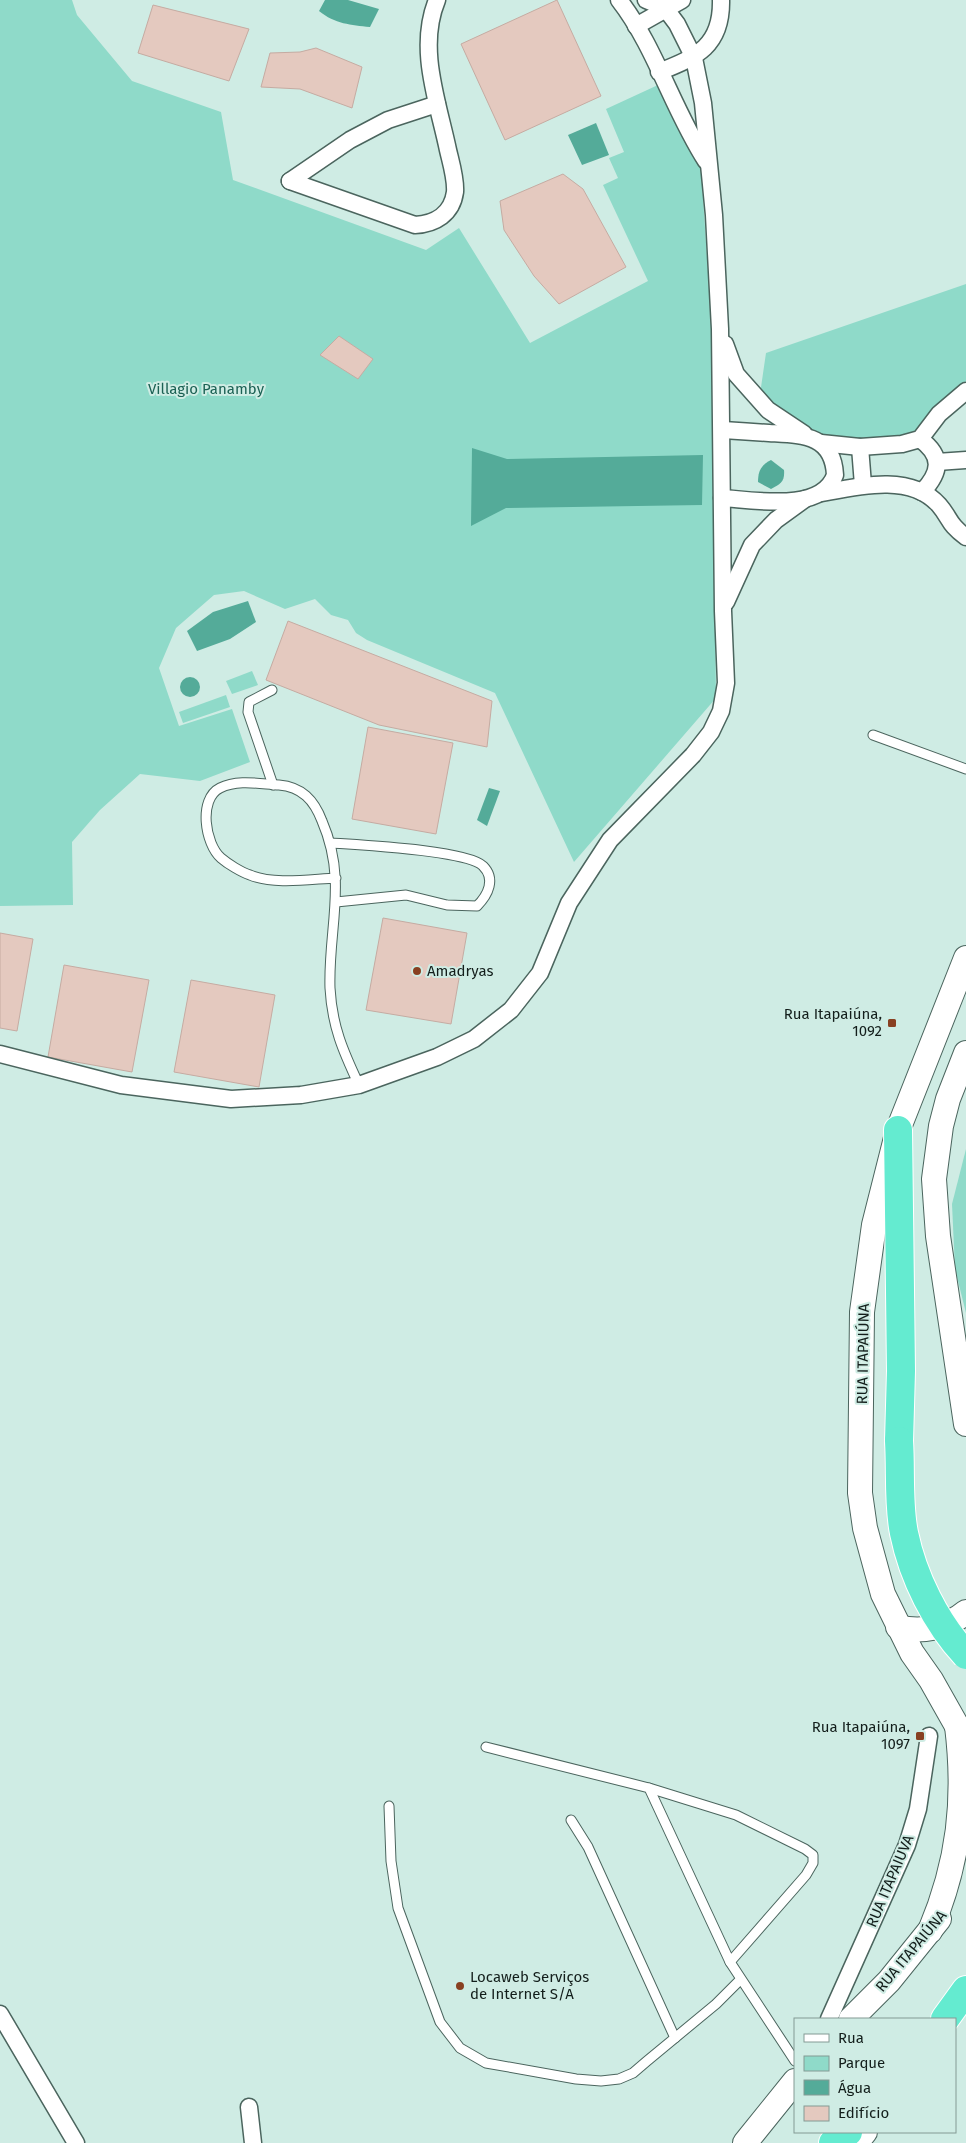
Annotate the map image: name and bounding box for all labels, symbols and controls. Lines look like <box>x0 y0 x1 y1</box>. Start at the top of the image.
park label: Villagio Panamby <box>148 380 265 398</box>
place label: Amadryas <box>427 962 494 980</box>
marker: Amadryas <box>411 965 423 977</box>
place label: Rua Itapaiúna, 1092 <box>784 1005 882 1040</box>
marker: Rua Itapaiúna, 1092 <box>886 1017 898 1029</box>
street label: RUA ITAPAIÚNA <box>853 1303 873 1405</box>
place label: Rua Itapaiúna, 1097 <box>812 1718 910 1753</box>
marker: Rua Itapaiúna, 1097 <box>914 1730 926 1742</box>
street label: RUA ITAPAIUVA <box>862 1832 918 1930</box>
street label: RUA ITAPAIÚNA <box>872 1906 951 1995</box>
place label: Locaweb Serviços de Internet S/A <box>470 1968 589 2003</box>
marker: Locaweb Serviços de Internet S/A <box>454 1980 466 1992</box>
legend <box>794 2018 956 2133</box>
text: Rua <box>838 2029 864 2047</box>
text: Parque <box>838 2054 885 2072</box>
text: Água <box>838 2079 871 2097</box>
text: Edifício <box>838 2104 889 2122</box>

